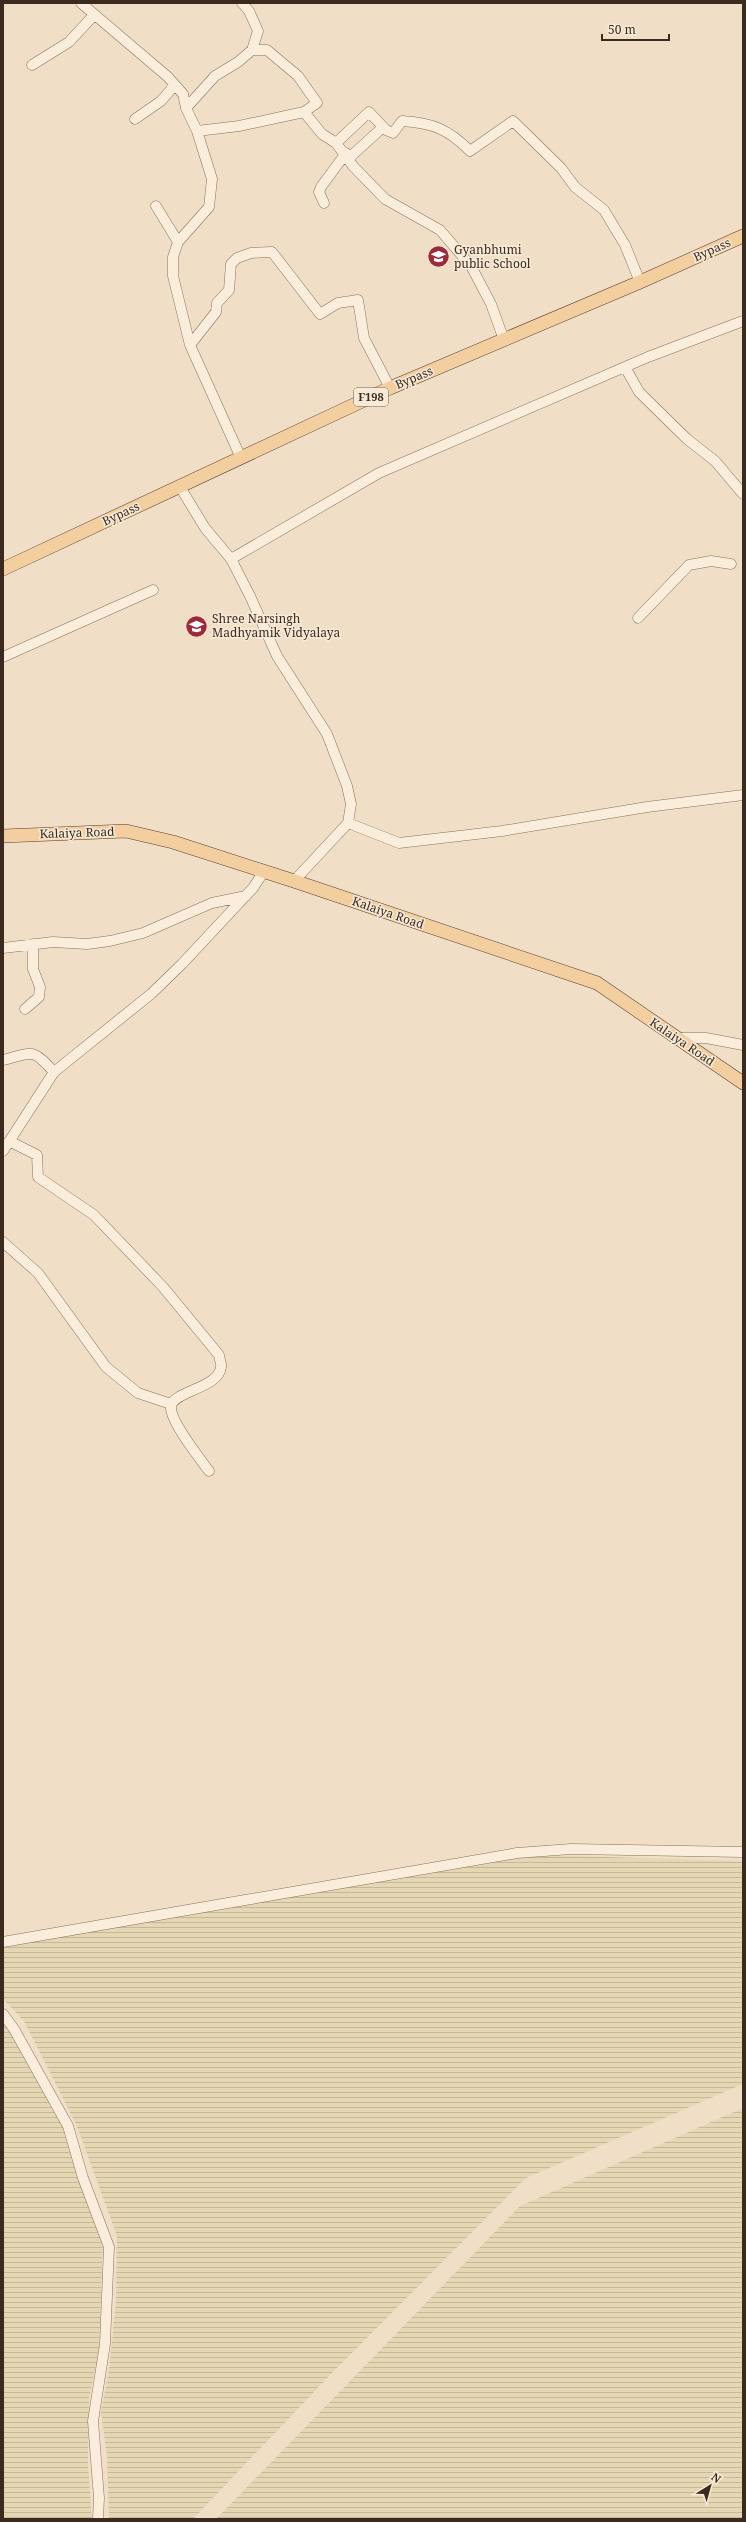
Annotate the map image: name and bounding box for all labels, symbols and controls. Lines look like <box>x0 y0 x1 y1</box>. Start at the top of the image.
scale bar <box>602 16 669 42</box>
text: 50 m <box>608 21 636 38</box>
street label: Bypass <box>690 234 733 265</box>
place label: Gyanbhumi public School <box>454 241 531 272</box>
school or university icon: Gyanbhumi public School <box>425 244 451 270</box>
street label: Bypass <box>392 362 435 393</box>
road number: F198 <box>354 388 388 406</box>
street label: Bypass <box>99 498 142 530</box>
place label: Shree Narsingh Madhyamik Vidyalaya <box>212 610 340 641</box>
school or university icon: Shree Narsingh Madhyamik Vidyalaya <box>184 613 210 639</box>
street label: Kalaiya Road <box>39 823 115 842</box>
street label: Kalaiya Road <box>350 892 427 933</box>
street label: Kalaiya Road <box>646 1014 719 1070</box>
north arrow <box>690 2466 730 2506</box>
text: N <box>708 2469 725 2486</box>

